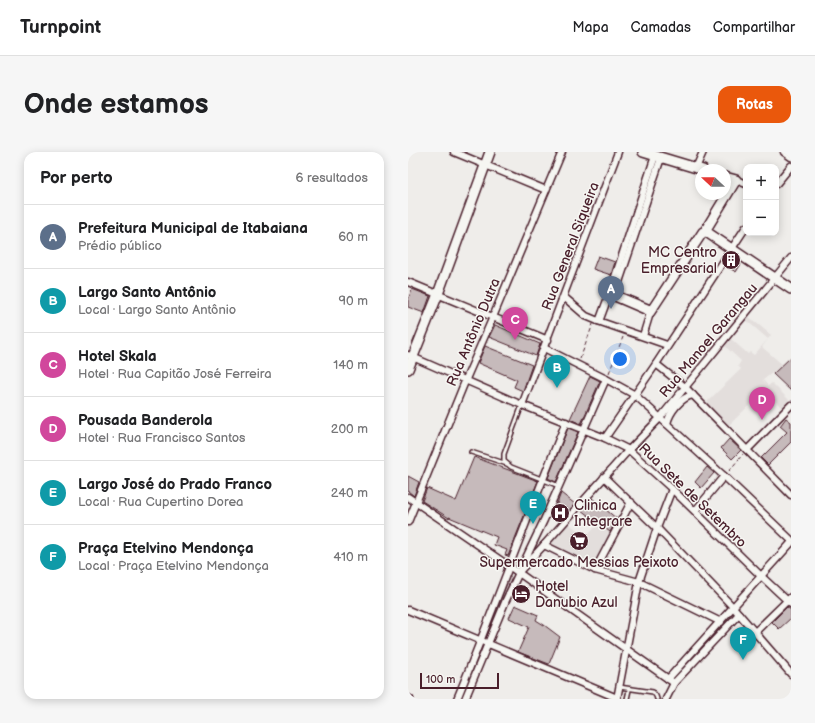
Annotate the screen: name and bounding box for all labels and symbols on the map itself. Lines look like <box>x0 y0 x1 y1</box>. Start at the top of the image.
north arrow <box>695 164 731 200</box>
street label: Rua General Siqueira <box>538 180 603 313</box>
place label: MC Centro Empresarial <box>641 244 717 277</box>
building icon: MC Centro Empresarial <box>720 249 742 271</box>
street label: Rua Antônio Dutra <box>443 276 504 389</box>
pin: A <box>598 276 624 309</box>
street label: Rua Manoel Garangau <box>656 280 761 401</box>
pin: C <box>502 307 528 340</box>
your location <box>610 349 630 369</box>
pin: B <box>544 355 570 388</box>
pin: D <box>749 387 775 420</box>
street label: Rua Sete de Setembro <box>635 440 750 551</box>
pin: E <box>520 491 546 524</box>
place label: Clinica Integrare <box>574 497 632 530</box>
hospital icon: Clinica Integrare <box>549 502 571 524</box>
supermarket icon: Supermercado Messias Peixoto <box>568 530 590 552</box>
place label: Supermercado Messias Peixoto <box>479 554 679 571</box>
place label: Hotel Danubio Azul <box>535 578 618 611</box>
hotel icon: Hotel Danubio Azul <box>510 583 532 605</box>
pin: F <box>730 627 756 660</box>
scale bar <box>420 671 499 690</box>

